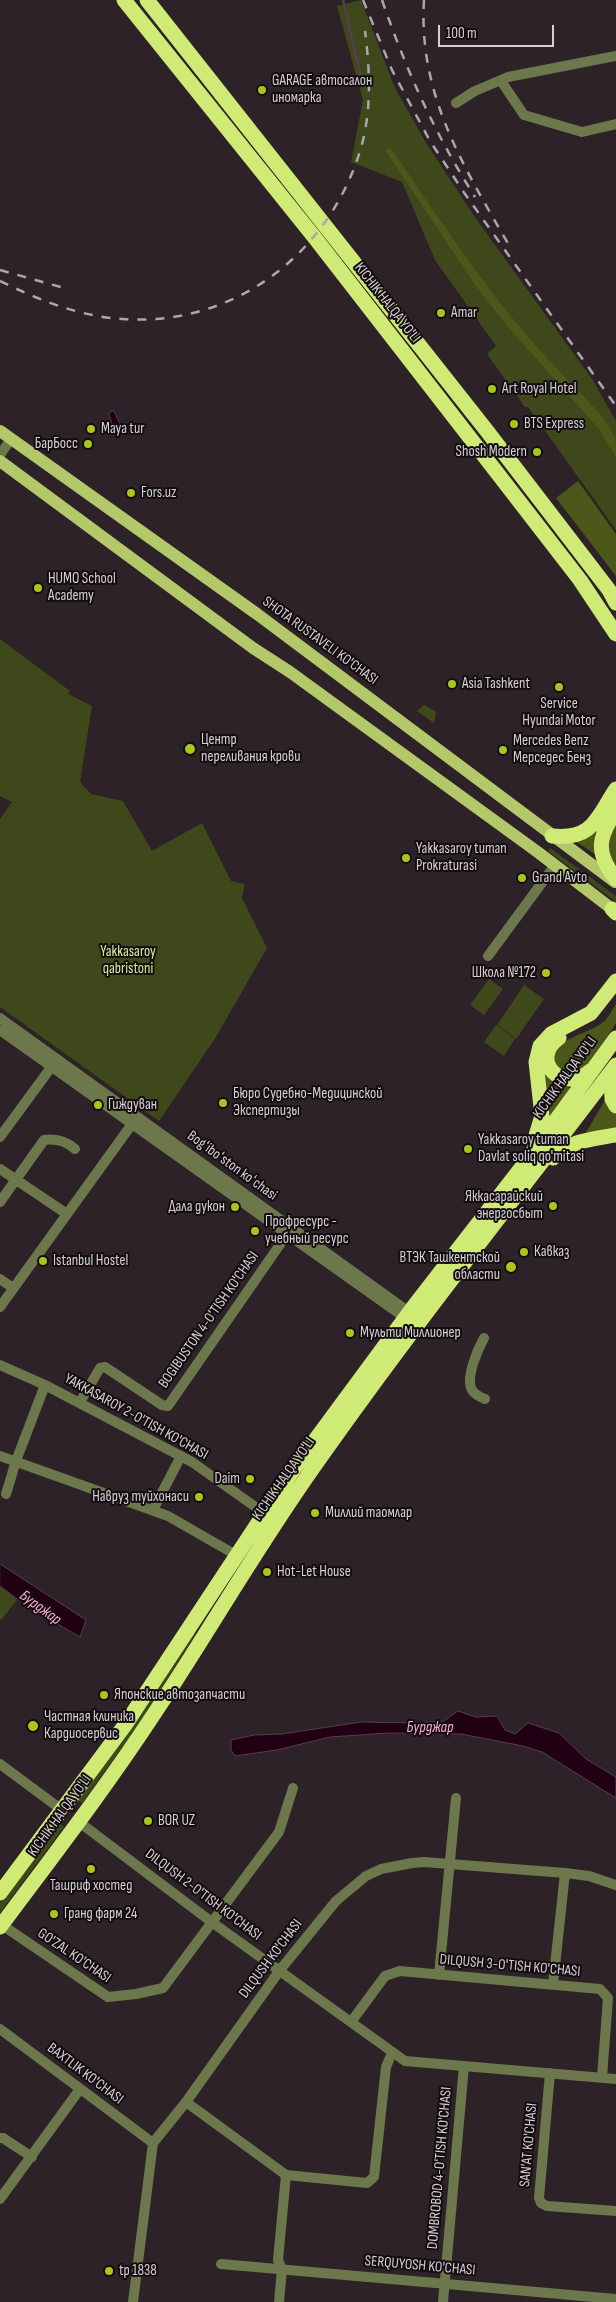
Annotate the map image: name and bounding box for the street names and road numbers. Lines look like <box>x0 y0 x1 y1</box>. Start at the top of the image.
street label: KICHIK HALQA YO'LI <box>350 259 424 347</box>
street label: SHOTA RUSTAVELI KO'CHASI <box>259 593 381 689</box>
street label: KICHIK HALQA YO'LI <box>529 1034 601 1122</box>
street label: Bogʻiboʻston koʻchasi <box>183 1127 281 1205</box>
street label: BOGIBUSTON 4-O'TISH KO'CHASI <box>155 1248 263 1392</box>
street label: YAKKASAROY 2-O'TISH KO'CHASI <box>61 1370 211 1464</box>
street label: KICHIK HALQA YO'LI <box>249 1434 319 1524</box>
street label: KICHIK HALQA YO'LI <box>24 1772 96 1860</box>
street label: DILQUSH 2-O'TISH KO'CHASI <box>141 1845 265 1945</box>
street label: DILQUSH KO'CHASI <box>236 1916 306 2002</box>
street label: GO'ZAL KO'CHASI <box>34 1925 114 1987</box>
street label: DILQUSH 3-O'TISH KO'CHASI <box>439 1951 581 1981</box>
street label: BAXTLIK KO'CHASI <box>43 2040 127 2108</box>
street label: DOMBROBOD 4-O'TISH KO'CHASI <box>424 2086 456 2250</box>
street label: SAN'AT KO'CHASI <box>516 2102 542 2188</box>
street label: SERQUYOSH KO'CHASI <box>364 2252 476 2280</box>

